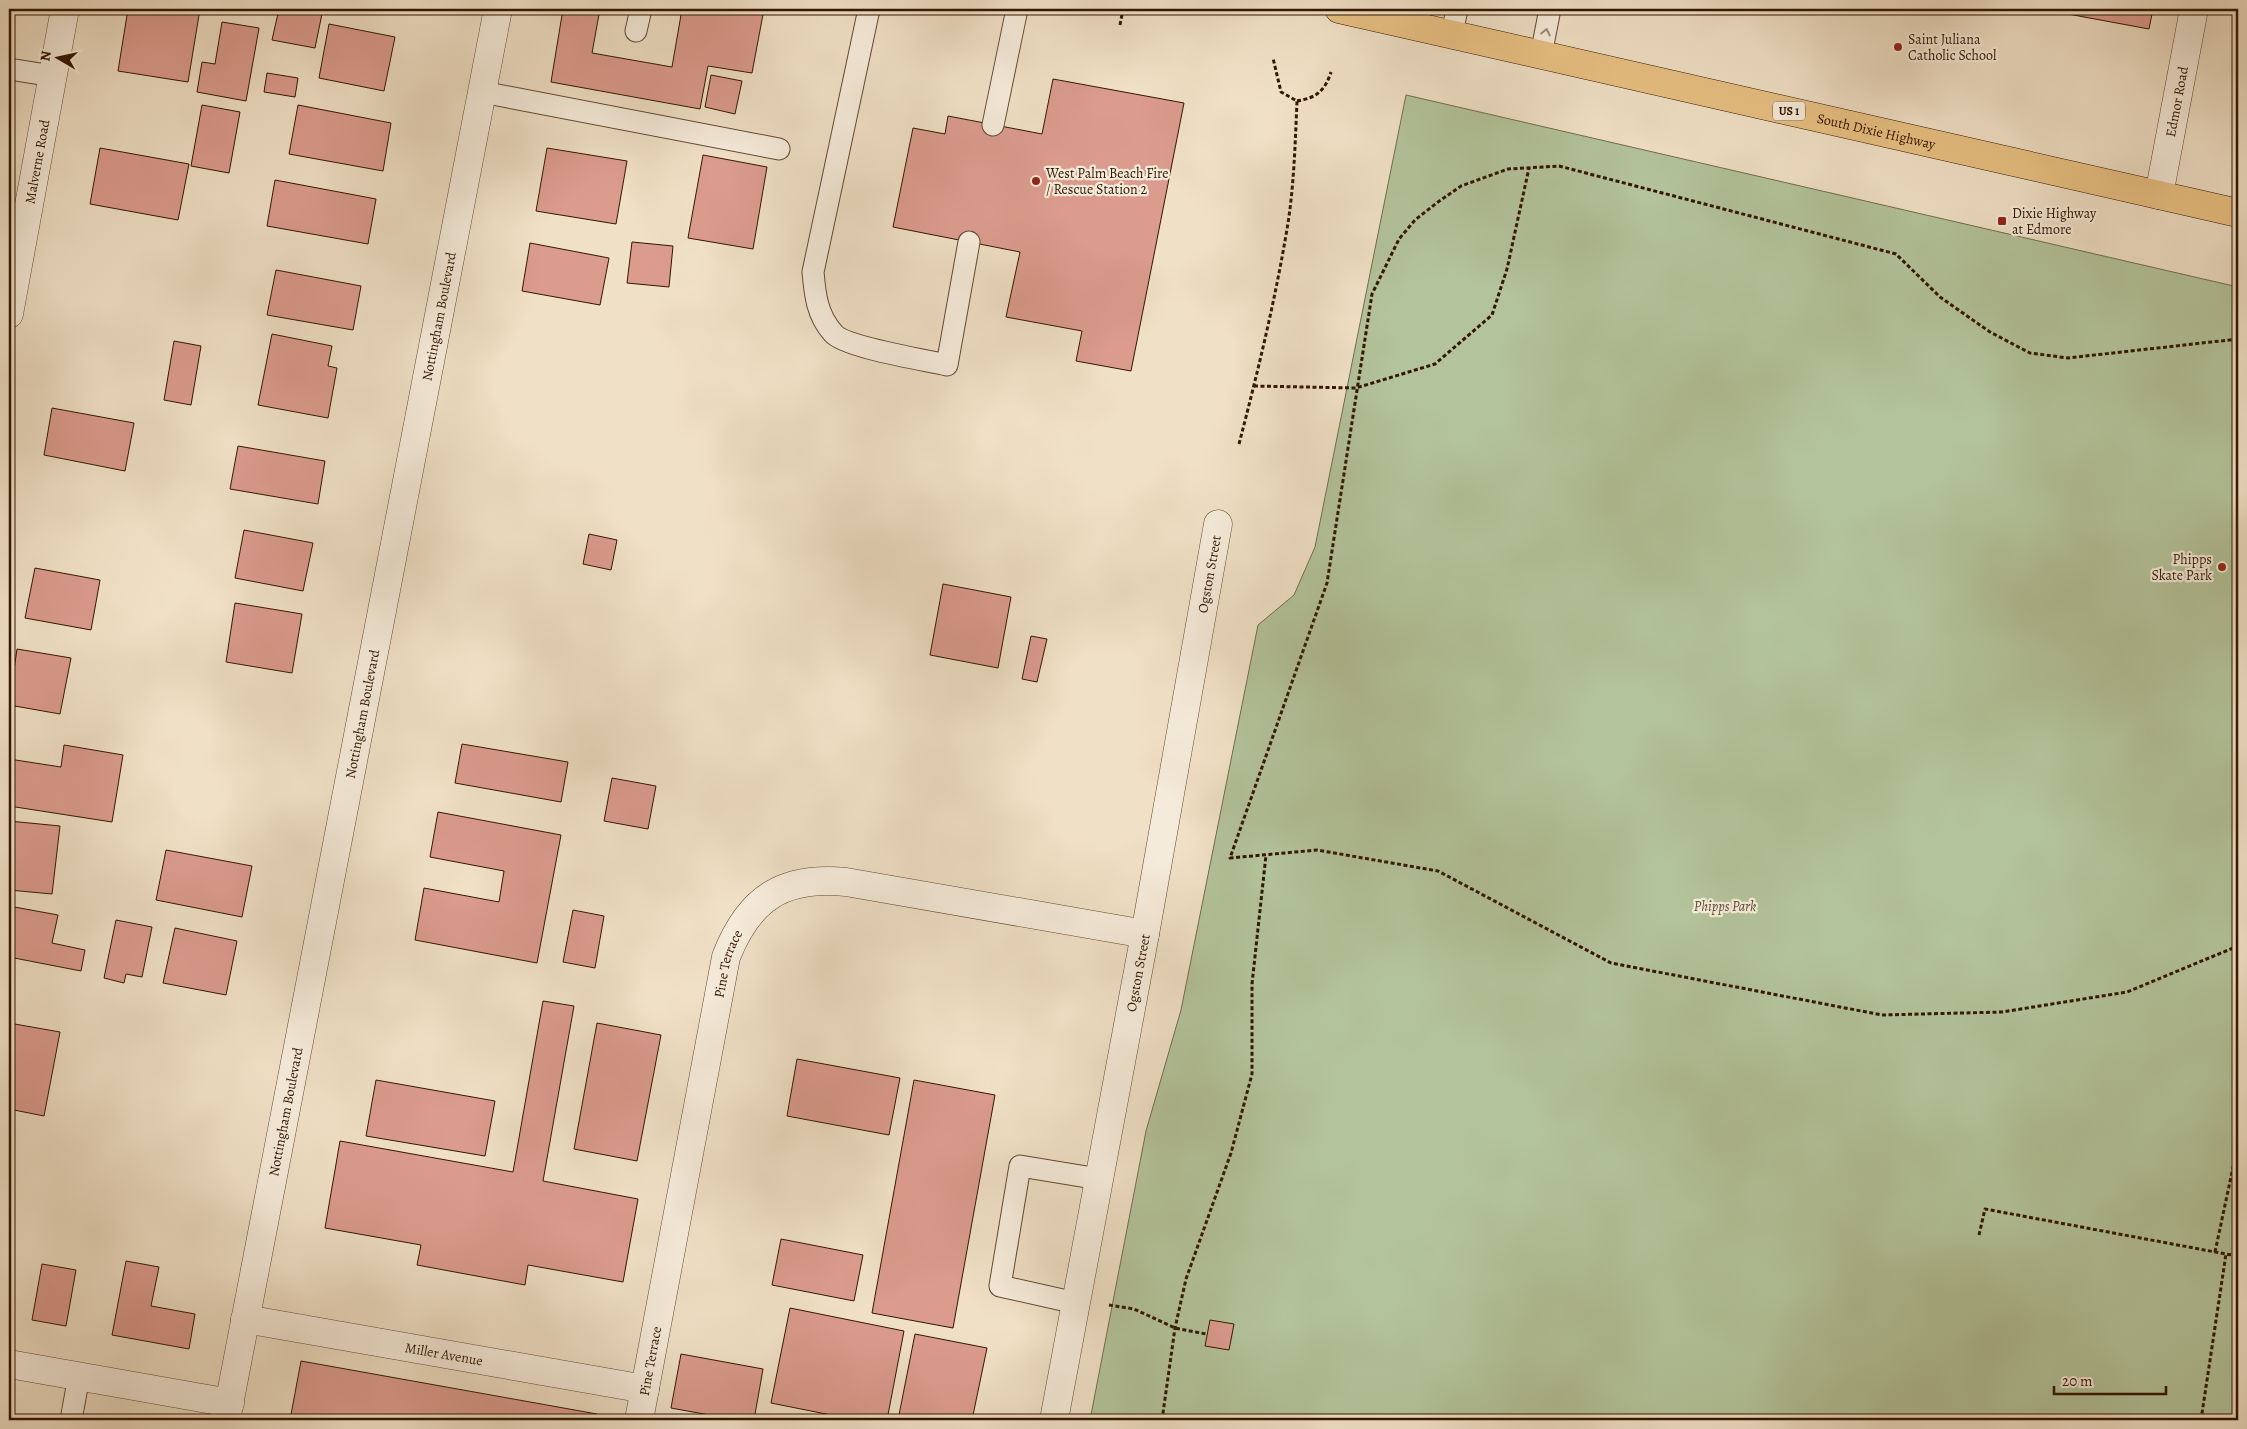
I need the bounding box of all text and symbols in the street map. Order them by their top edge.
one-way arrow [1540,27,1550,36]
place label: Saint Juliana Catholic School [1908,30,1997,65]
north arrow [32,32,82,82]
marker: Saint Juliana Catholic School [1892,41,1904,53]
text: N [35,50,56,63]
street label: Edmor Road [2161,64,2193,139]
road number: US 1 [1773,102,1805,120]
street label: South Dixie Highway [1815,109,1938,154]
street label: Malverne Road [20,118,55,205]
place label: West Palm Beach Fire / Rescue Station 2 [1045,164,1169,199]
marker: West Palm Beach Fire / Rescue Station 2 [1030,175,1042,187]
place label: Dixie Highway at Edmore [2012,204,2097,239]
marker: Dixie Highway at Edmore [1996,215,2008,227]
street label: Nottingham Boulevard [418,250,461,382]
street label: Ogston Street [1193,533,1226,615]
place label: Phipps Skate Park [2152,550,2212,585]
marker: Phipps Skate Park [2216,561,2228,573]
street label: Nottingham Boulevard [341,648,384,780]
park label: Phipps Park [1694,897,1756,916]
street label: Pine Terrace [710,926,747,1000]
street label: Ogston Street [1122,932,1155,1013]
street label: Nottingham Boulevard [264,1045,308,1178]
street label: Pine Terrace [635,1325,666,1398]
street label: Miller Avenue [403,1338,484,1370]
scale bar [2054,1364,2167,1396]
text: 20 m [2062,1371,2093,1391]

